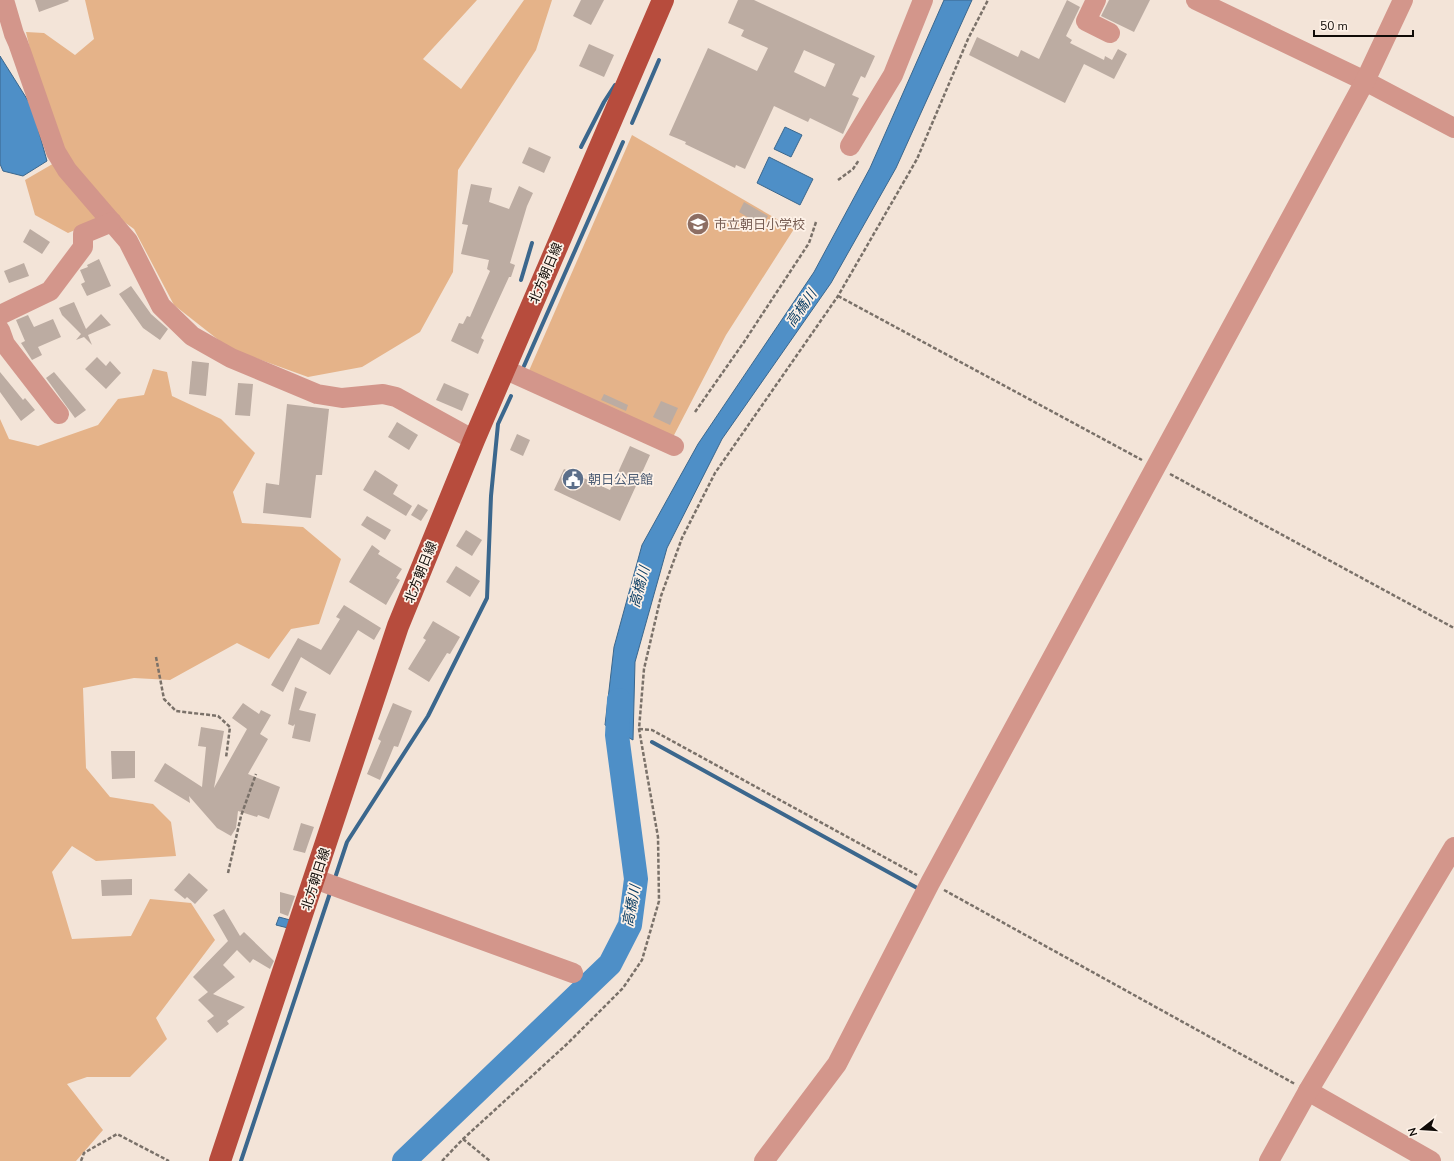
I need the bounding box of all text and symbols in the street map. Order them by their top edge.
scale bar [1314,12,1413,38]
text: 50 m [1320,18,1348,34]
school or university icon: 市立朝日小学校 [685,211,711,237]
place label: 市立朝日小学校 [714,216,805,234]
street label: 北方朝日線 [525,240,567,307]
water label: 高橋川 [782,284,822,331]
public building icon: 朝日公民館 [560,466,586,492]
place label: 朝日公民館 [588,471,653,489]
street label: 北方朝日線 [400,539,441,606]
water label: 高橋川 [625,562,655,610]
street label: 北方朝日線 [297,846,335,913]
water label: 高橋川 [618,882,645,929]
north arrow [1402,1109,1442,1149]
text: N [1405,1126,1421,1138]

